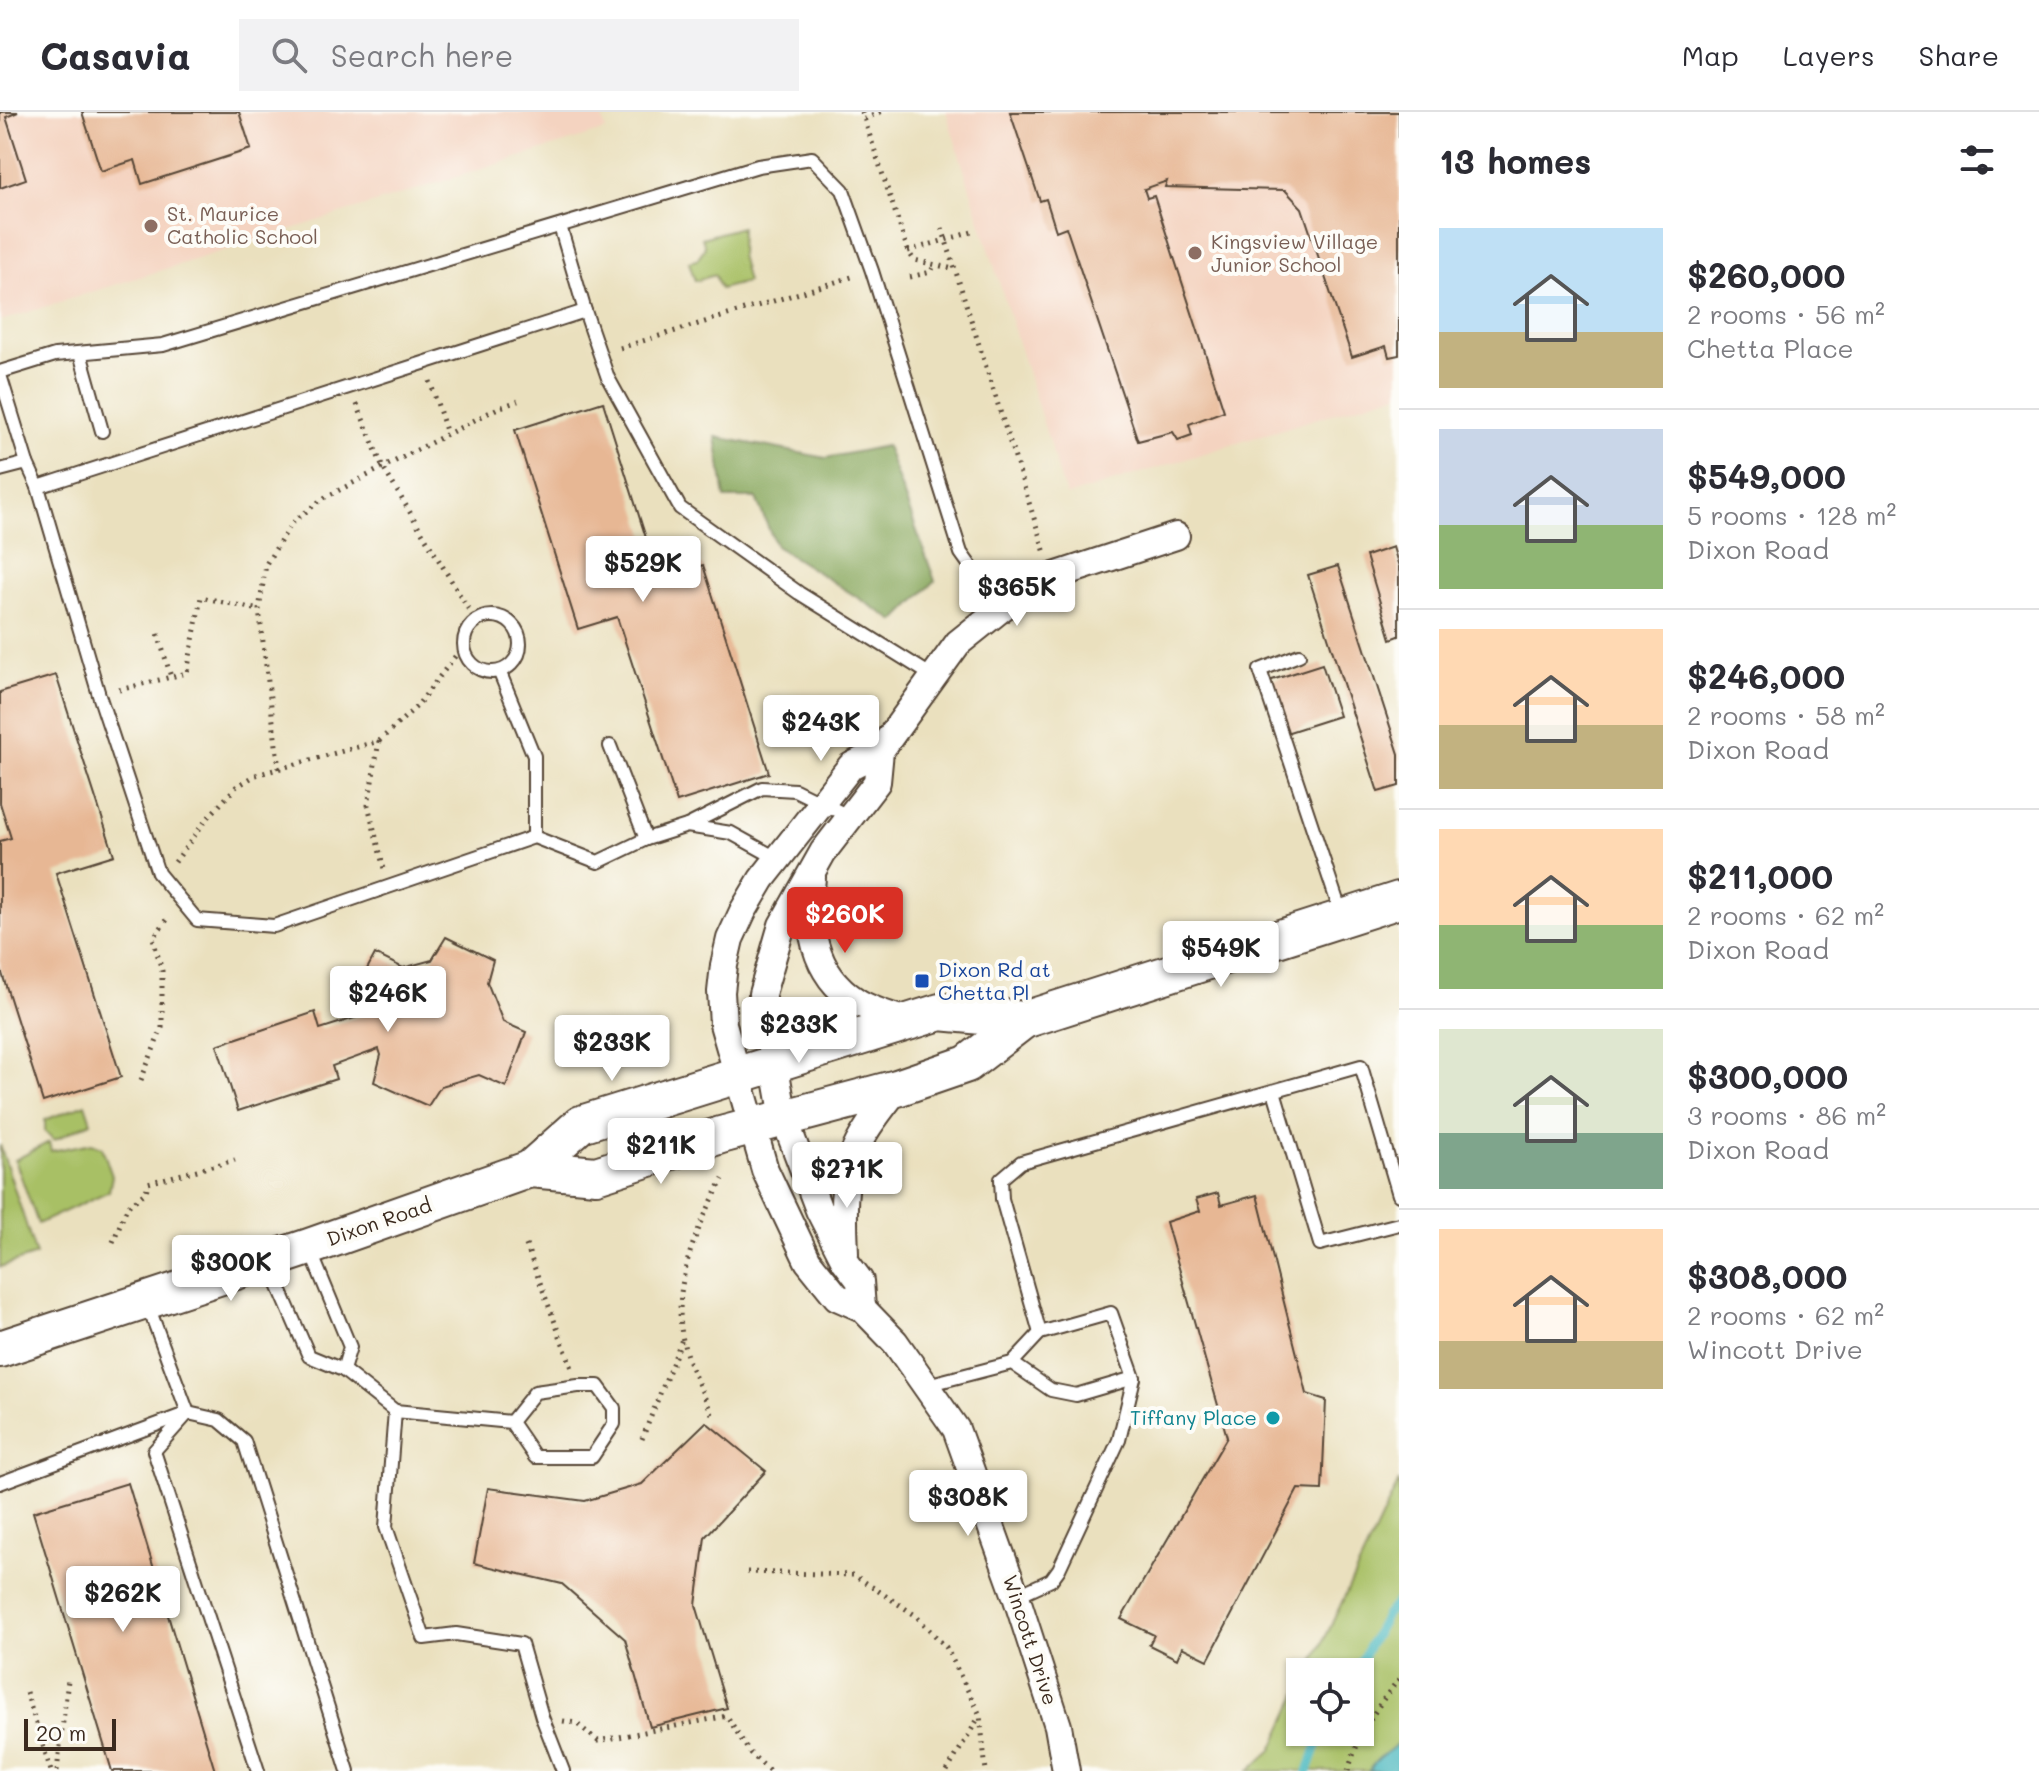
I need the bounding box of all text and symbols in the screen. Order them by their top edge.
search box [239,19,799,91]
text: Casavia [40,30,191,80]
icon: search [267,33,311,77]
text: Search here [331,35,513,75]
text: Map [1682,37,1739,73]
text: Layers [1783,37,1875,73]
text: Share [1919,37,1999,73]
text: 13 homes [1439,138,1592,183]
icon: filters [1955,138,1999,182]
place label: St. Maurice Catholic School [167,200,318,249]
marker: St. Maurice Catholic School [142,217,160,235]
place label: Kingsview Village Junior School [1211,228,1378,277]
marker: Kingsview Village Junior School [1186,244,1204,262]
text: $260,000 [1687,252,1845,297]
icon: home [1503,260,1599,356]
text: 2 rooms · 56 m² [1687,297,1885,331]
text: Chetta Place [1687,331,1854,365]
text: $549,000 [1687,453,1846,498]
icon: home [1503,461,1599,557]
text: 5 rooms · 128 m² [1687,498,1896,532]
text: Dixon Road [1687,532,1829,566]
pin: $529K [587,536,699,604]
text: $529K [604,545,682,579]
pin: $365K [961,560,1073,628]
text: $365K [977,569,1057,603]
text: $246,000 [1687,653,1845,698]
icon: home [1503,661,1599,757]
pin: $243K [765,695,877,763]
text: 2 rooms · 58 m² [1687,698,1885,732]
text: $243K [781,704,861,738]
text: Dixon Road [1687,732,1829,766]
text: $211,000 [1687,853,1833,898]
icon: home [1503,861,1599,957]
pin: $260K [789,887,901,955]
text: $260K [805,896,885,930]
text: 2 rooms · 62 m² [1687,898,1884,932]
pin: $549K [1165,921,1277,989]
text: $549K [1181,930,1261,964]
text: Dixon Road [1687,932,1829,966]
place label: Dixon Rd at Chetta Pl [938,956,1051,1005]
pin: $246K [332,966,444,1034]
marker: Dixon Rd at Chetta Pl [913,972,931,990]
text: $246K [348,975,428,1009]
pin: $233K [743,997,855,1065]
text: $233K [760,1006,838,1040]
pin: $233K [556,1015,668,1083]
text: $233K [573,1024,651,1058]
text: $300,000 [1687,1053,1848,1098]
icon: home [1503,1061,1599,1157]
text: 3 rooms · 86 m² [1687,1098,1886,1132]
pin: $211K [605,1118,717,1186]
text: $211K [626,1127,696,1161]
text: Dixon Road [1687,1132,1829,1166]
pin: $271K [791,1142,903,1210]
text: $271K [810,1151,884,1185]
street label: Dixon Road [323,1191,435,1251]
pin: $300K [175,1235,287,1303]
text: $300K [190,1244,272,1278]
text: $308,000 [1687,1253,1847,1298]
icon: home [1503,1261,1599,1357]
text: 2 rooms · 62 m² [1687,1298,1884,1332]
text: Wincott Drive [1687,1332,1863,1366]
place label: Tiffany Place [1130,1404,1257,1430]
marker: Tiffany Place [1264,1409,1282,1427]
pin: $308K [912,1470,1024,1538]
text: $308K [927,1479,1009,1513]
pin: $262K [67,1566,179,1634]
street label: Wincott Drive [998,1571,1064,1708]
text: $262K [84,1575,162,1609]
map controls [1286,1658,1374,1746]
button: locate [1286,1658,1374,1746]
scale bar [24,1715,116,1751]
text: 20 m [36,1718,86,1747]

